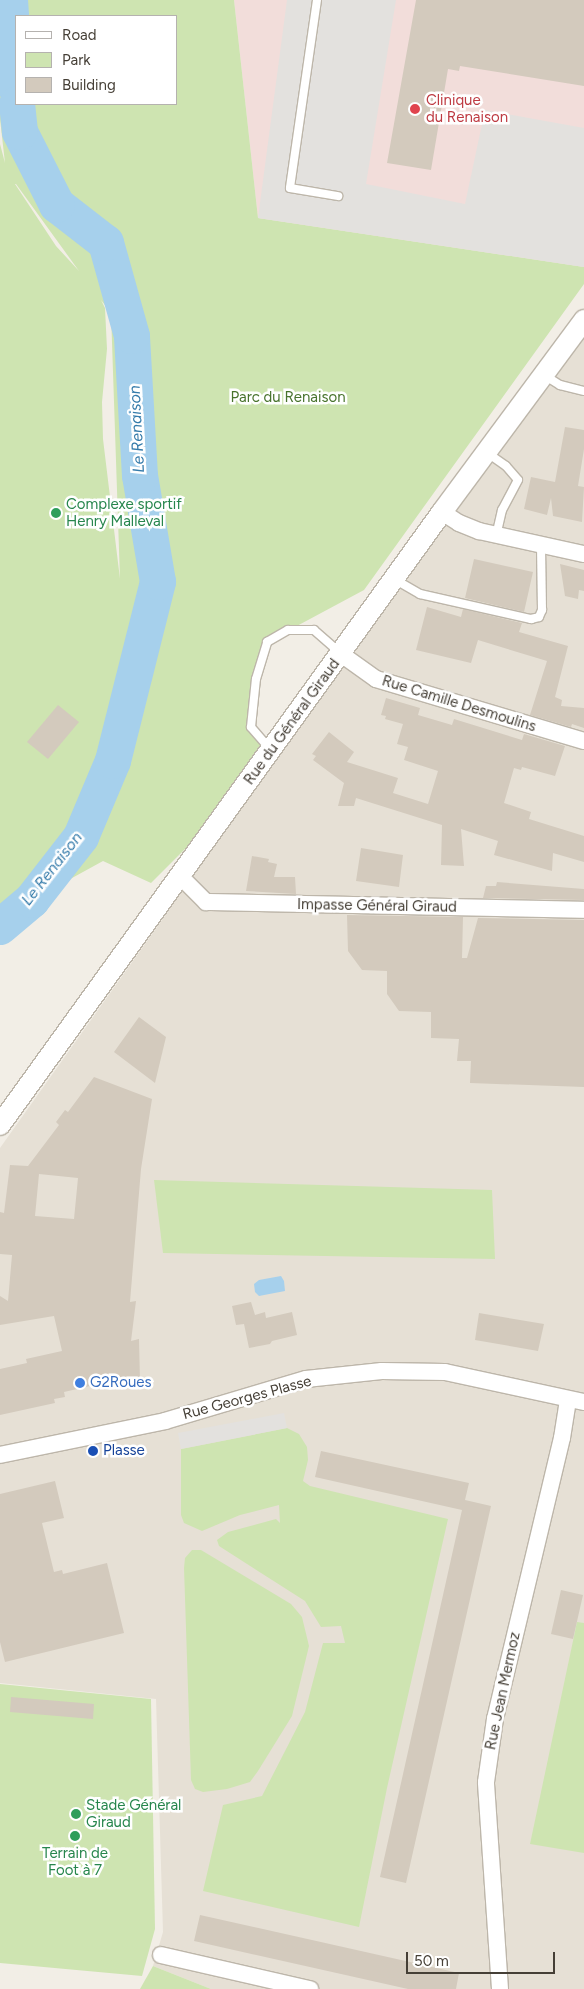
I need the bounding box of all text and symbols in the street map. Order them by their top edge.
legend [15,15,178,105]
text: Road [62,26,97,44]
text: Park [62,51,91,69]
text: Building [62,76,116,94]
place label: Clinique du Renaison [426,91,508,126]
marker: Clinique du Renaison [408,102,422,116]
water label: Le Renaison [125,385,149,473]
park label: Parc du Renaison [230,389,346,407]
place label: Complexe sportif Henry Malleval [66,495,182,530]
marker: Complexe sportif Henry Malleval [50,507,62,519]
street label: Rue du Général Giraud [240,656,344,788]
street label: Rue Camille Desmoulins [380,672,538,736]
water label: Le Renaison [17,829,87,909]
street label: Impasse Général Giraud [297,896,457,916]
street label: Rue Georges Plasse [181,1372,313,1424]
place label: G2Roues [90,1374,151,1392]
marker: G2Roues [74,1377,86,1389]
place label: Plasse [103,1442,145,1460]
marker: Plasse [87,1445,99,1457]
street label: Rue Jean Mermoz [482,1630,524,1752]
place label: Stade Général Giraud [86,1796,181,1831]
marker: Stade Général Giraud [70,1808,82,1820]
marker: Terrain de Foot à 7 [69,1830,81,1842]
place label: Terrain de Foot à 7 [42,1844,108,1879]
scale bar [409,1942,558,1974]
text: 50 m [414,1952,449,1970]

